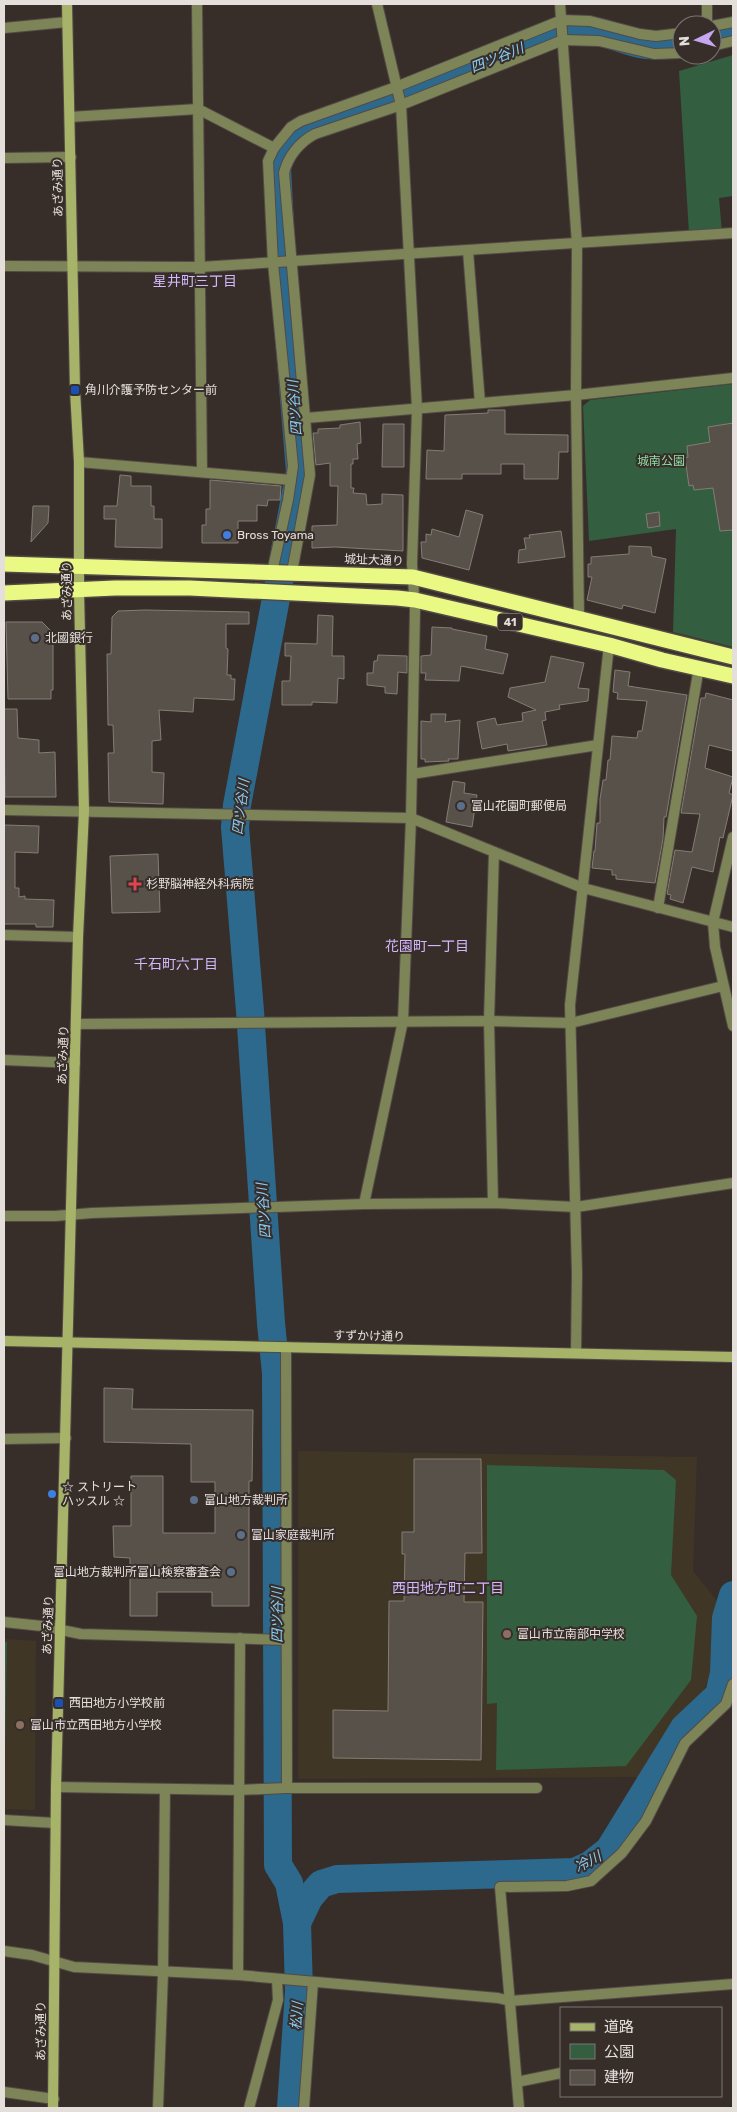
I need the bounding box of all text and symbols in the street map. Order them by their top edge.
north arrow [672,15,722,65]
text: N [676,35,693,47]
water label: 四ツ谷川 [468,39,528,76]
street label: あざみ通り [50,157,66,217]
district label: 星井町三丁目 [153,273,237,290]
water label: 四ツ谷川 [284,377,305,437]
place label: 角川介護予防センター前 [85,383,217,397]
marker: 角川介護予防センター前 [69,384,81,396]
park label: 城南公園 [637,454,685,468]
place label: Bross Toyama [237,528,314,542]
marker: Bross Toyama [221,529,233,541]
street label: 城址大通り [344,552,404,568]
street label: あざみ通り [60,561,74,621]
road number: 41 [498,614,522,630]
place label: 北國銀行 [45,631,93,645]
marker: 北國銀行 [29,632,41,644]
water label: 四ツ谷川 [229,776,253,836]
place label: 富山花園町郵便局 [471,799,567,813]
marker: 富山花園町郵便局 [455,800,467,812]
marker: 杉野脳神経外科病院 [128,877,142,891]
place label: 杉野脳神経外科病院 [146,877,254,891]
district label: 花園町一丁目 [385,938,469,955]
district label: 千石町六丁目 [134,956,218,973]
street label: あざみ通り [55,1025,71,1085]
water label: 四ツ谷川 [253,1180,274,1240]
street label: すずかけ通り [333,1328,405,1344]
place label: ☆ ストリート ハッスル ☆ [62,1480,137,1508]
marker: ☆ ストリート ハッスル ☆ [46,1488,58,1500]
place label: 富山地方裁判所 [204,1493,288,1507]
marker: 富山地方裁判所 [188,1494,200,1506]
place label: 富山家庭裁判所 [251,1528,335,1542]
marker: 富山家庭裁判所 [235,1529,247,1541]
place label: 富山地方裁判所富山検察審査会 [53,1565,221,1579]
marker: 富山地方裁判所富山検察審査会 [225,1566,237,1578]
district label: 西田地方町二丁目 [392,1580,504,1597]
water label: 四ツ谷川 [269,1585,286,1643]
street label: あざみ通り [40,1595,56,1655]
place label: 富山市立南部中学校 [517,1627,625,1641]
marker: 富山市立南部中学校 [501,1628,513,1640]
place label: 西田地方小学校前 [69,1696,165,1710]
marker: 西田地方小学校前 [53,1697,65,1709]
place label: 富山市立西田地方小学校 [30,1718,162,1732]
marker: 富山市立西田地方小学校 [14,1719,26,1731]
water label: 冷川 [572,1847,606,1876]
water label: 松川 [288,1999,307,2031]
street label: あざみ通り [34,2001,48,2061]
legend [560,2007,722,2097]
text: 道路 [604,2018,634,2036]
text: 公園 [604,2043,634,2061]
text: 建物 [604,2068,634,2086]

